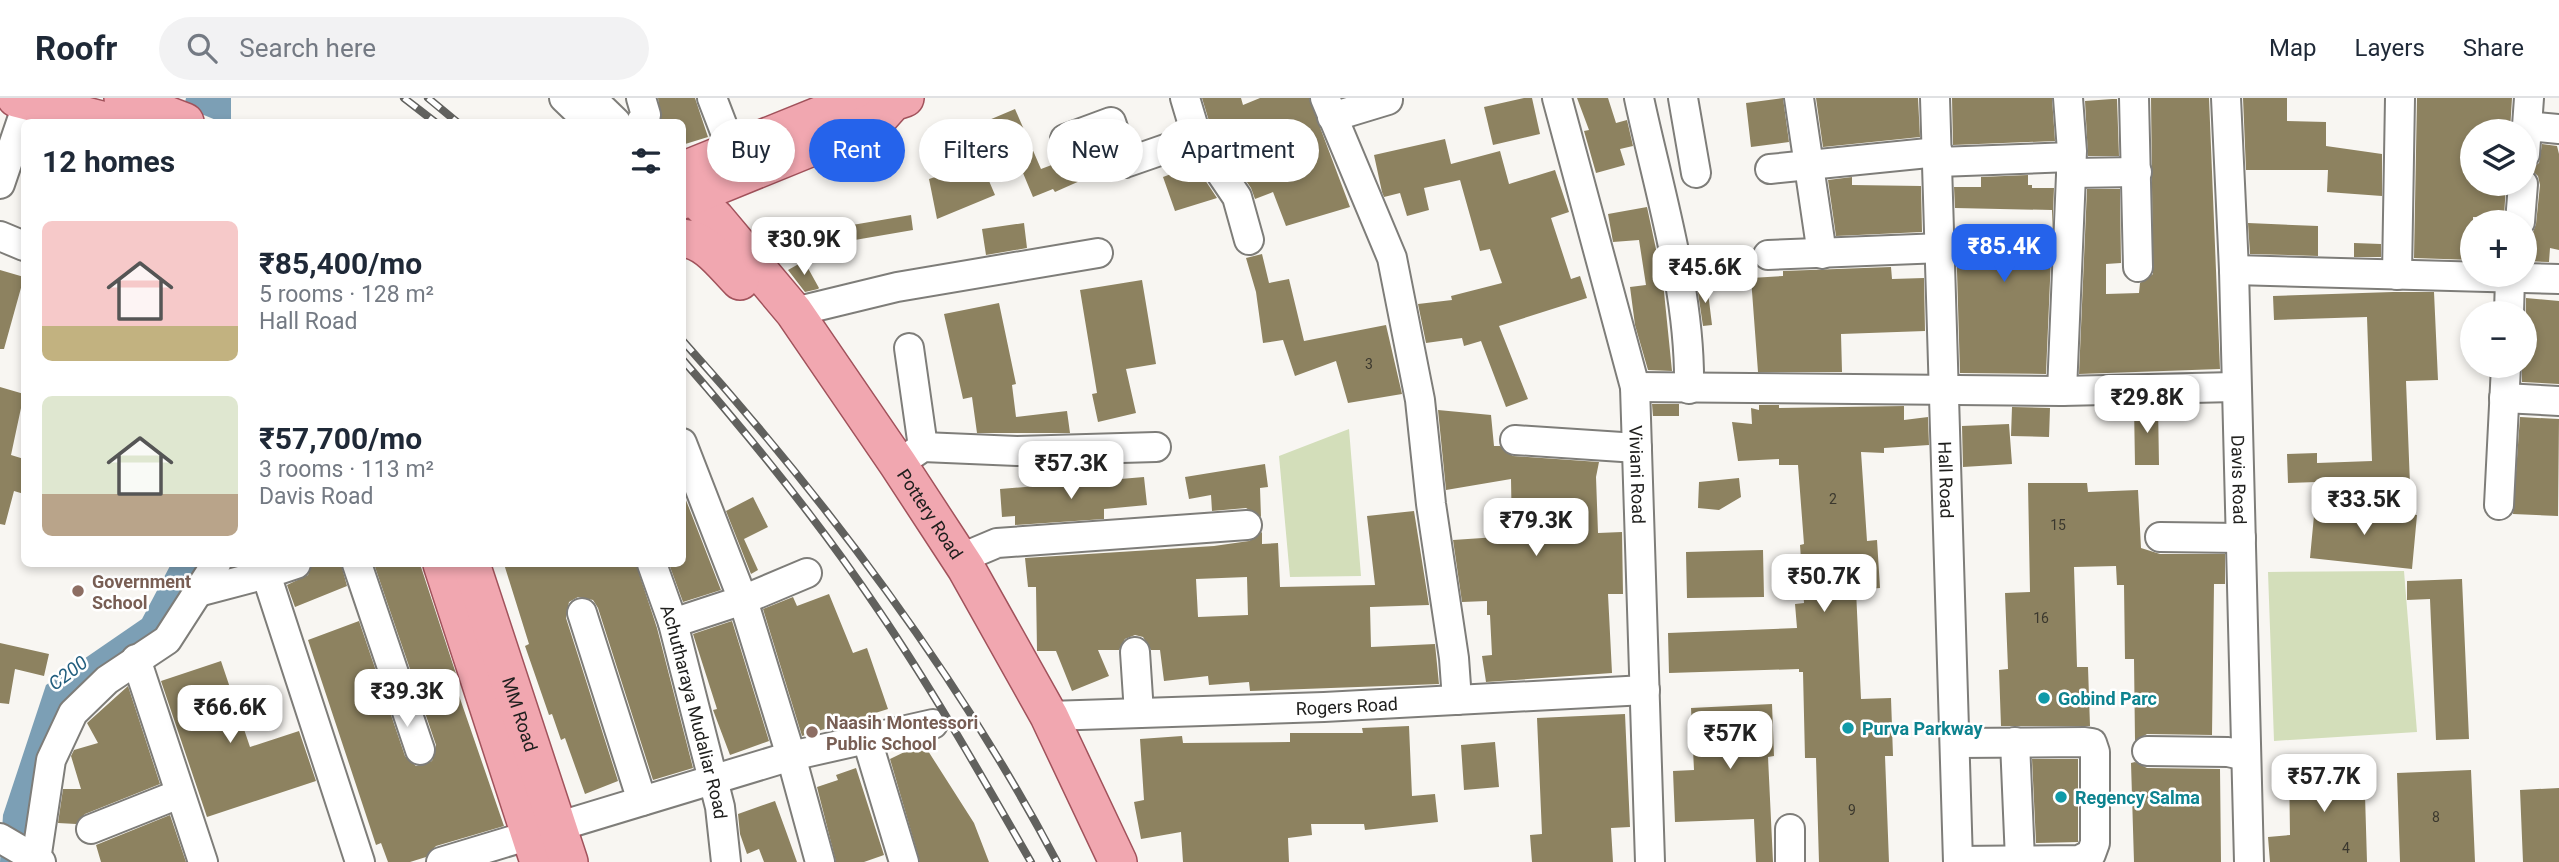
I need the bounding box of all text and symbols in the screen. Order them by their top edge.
search box [159,17,649,80]
text: Roofr [35,29,117,68]
icon: search [183,29,221,67]
text: Search here [239,33,376,63]
text: Map [2269,34,2317,62]
text: Layers [2355,34,2425,62]
text: Share [2463,34,2524,62]
chip: Buy [707,119,795,182]
chip: Rent [809,119,905,182]
chip: Filters [919,119,1033,182]
chip: New [1047,119,1143,182]
chip: Apartment [1157,119,1319,182]
map controls [2460,119,2537,378]
button: layers [2460,119,2537,196]
icon: filters [627,142,665,180]
text: 12 homes [42,144,175,179]
button: + [2460,210,2537,287]
pin: ₹30.9K [747,218,861,277]
pin: ₹85.4K [1947,225,2061,284]
text: ₹30.9K [768,226,840,253]
text: ₹85.4K [1968,233,2040,260]
text: ₹85,400/mo [259,246,422,281]
pin: ₹45.6K [1648,246,1762,305]
icon: home [98,249,182,333]
text: ₹45.6K [1669,254,1741,281]
text: 5 rooms · 128 m² [259,281,434,308]
button: − [2460,301,2537,378]
text: Hall Road [259,308,358,335]
house number: 3 [1365,356,1373,372]
pin: ₹29.8K [2090,376,2204,435]
text: ₹29.8K [2111,384,2183,411]
text: ₹57,700/mo [259,421,422,456]
icon: home [98,424,182,508]
street label: Viviani Road [1626,425,1650,524]
street label: Davis Road [2228,435,2251,525]
street label: Hall Road [1935,441,1958,519]
pin: ₹57.3K [1014,442,1128,501]
text: ₹57.3K [1035,450,1107,477]
text: 3 rooms · 113 m² [259,456,434,483]
street label: Pottery Road [893,465,968,563]
pin: ₹33.5K [2307,478,2421,537]
text: Davis Road [259,483,374,510]
text: ₹33.5K [2328,486,2400,513]
house number: 2 [1829,491,1837,507]
pin: ₹79.3K [1479,498,1593,558]
text: ₹79.3K [1500,507,1572,534]
house number: 15 [2050,517,2066,533]
pin: ₹50.7K [1767,554,1881,614]
text: ₹50.7K [1788,563,1860,590]
place label: Government School [92,571,191,613]
marker: Government School [70,583,86,599]
street label: Achutharaya Mudaliar Road [657,602,732,820]
house number: 16 [2033,610,2049,626]
water label: C200 [44,651,92,695]
pin: ₹39.3K [350,670,464,729]
street label: MM Road [498,674,542,754]
text: ₹39.3K [371,678,443,705]
pin: ₹66.6K [173,686,287,745]
place label: Gobind Parc [2058,688,2157,709]
marker: Gobind Parc [2036,690,2052,706]
street label: Rogers Road [1295,693,1398,718]
text: ₹66.6K [194,694,266,721]
place label: Naasih Montessori Public School [826,712,978,754]
pin: ₹57K [1689,712,1771,771]
place label: Purva Parkway [1862,718,1984,739]
text: ₹57K [1703,720,1757,747]
marker: Purva Parkway [1840,720,1856,736]
marker: Naasih Montessori Public School [804,724,820,740]
pin: ₹57.7K [2267,754,2381,814]
text: ₹57.7K [2288,763,2360,790]
place label: Regency Salma [2075,787,2200,808]
marker: Regency Salma [2053,789,2069,805]
house number: 9 [1848,802,1856,818]
house number: 8 [2432,809,2440,825]
house number: 4 [2342,840,2350,856]

